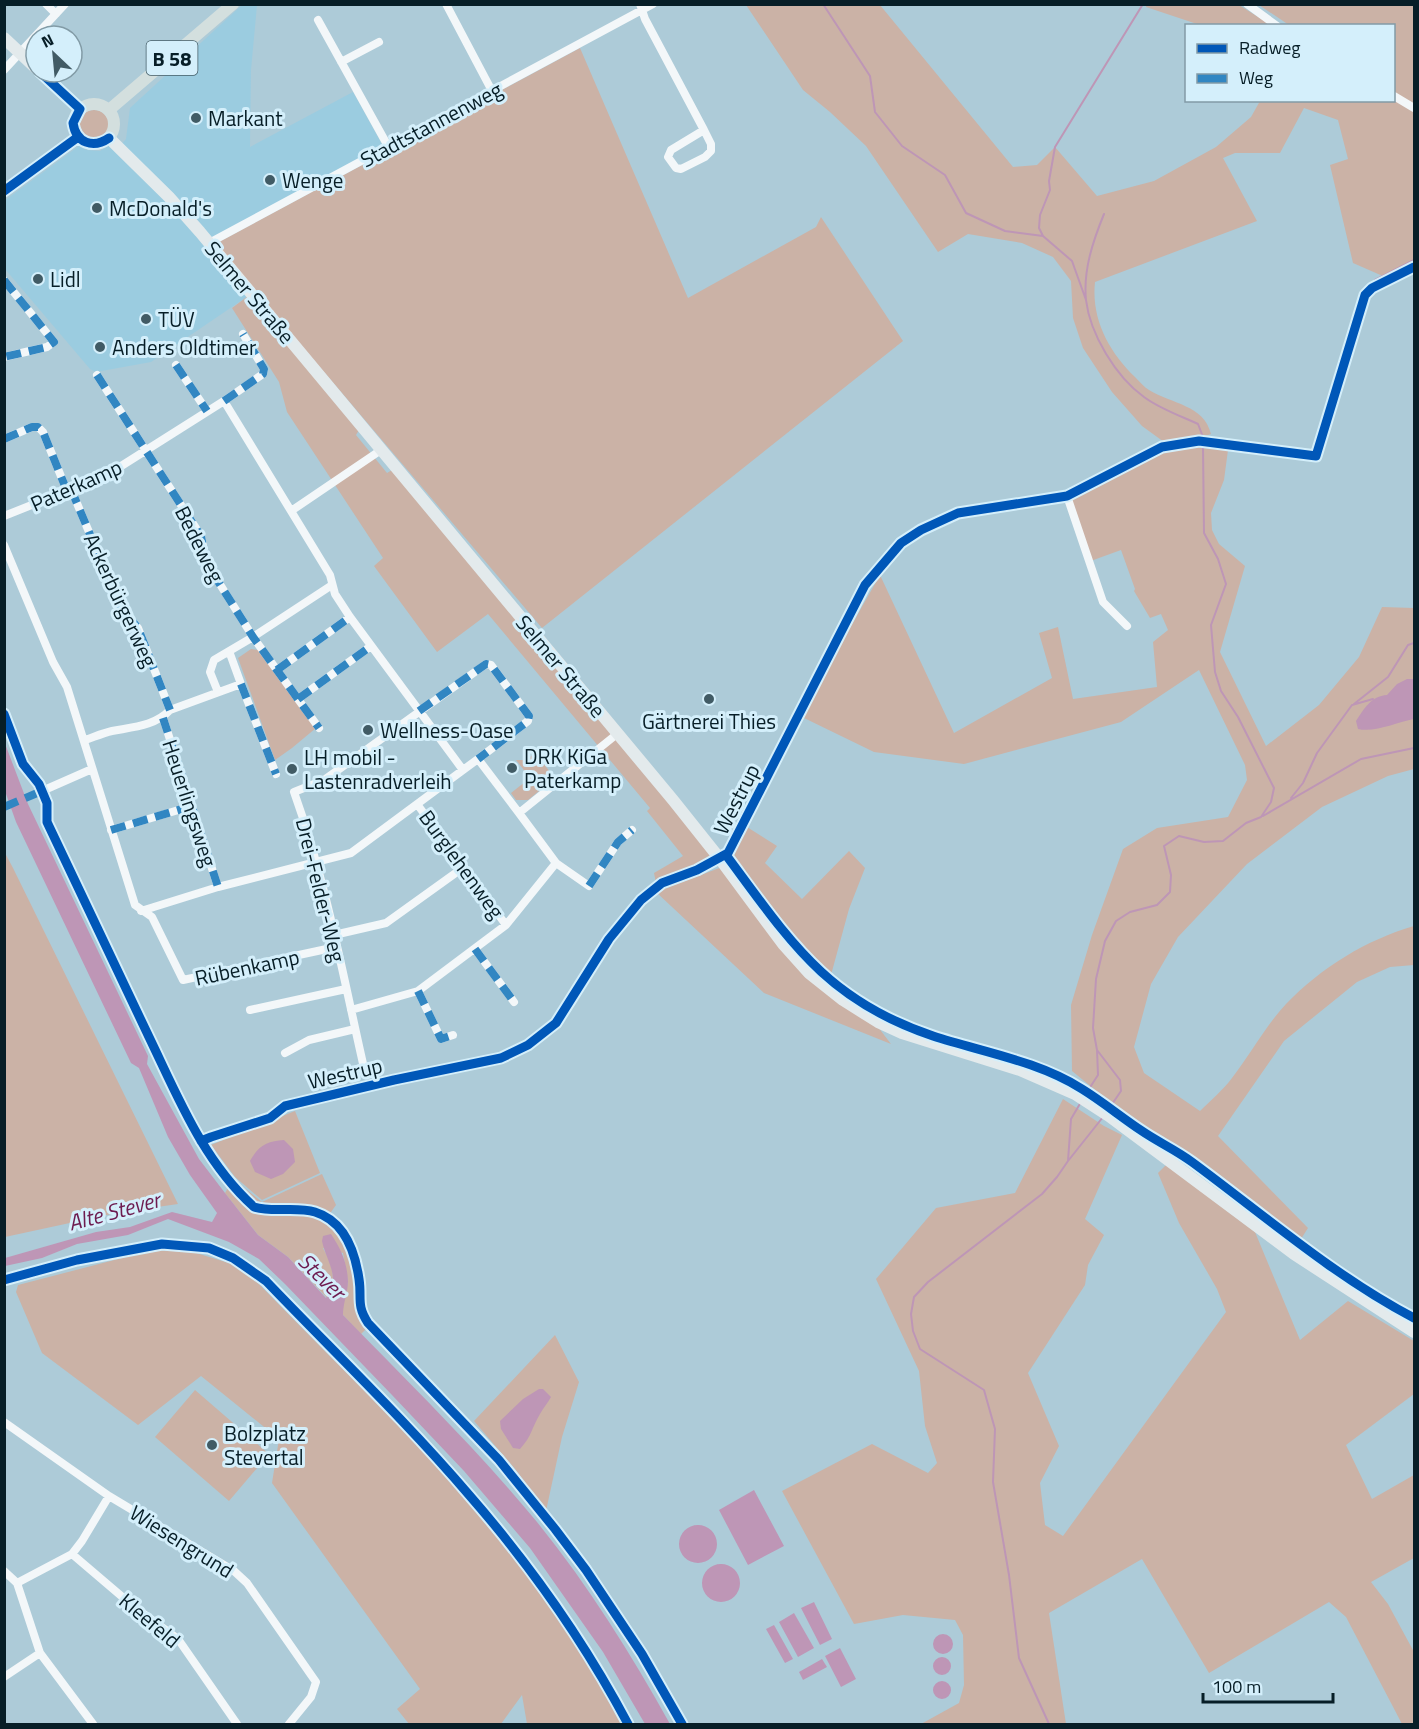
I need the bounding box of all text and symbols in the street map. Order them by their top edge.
north arrow [24,24,84,84]
legend [1185,24,1395,102]
text: N [37,27,58,54]
text: Radweg [1239,34,1301,61]
road number: B 58 [146,41,198,75]
text: Weg [1239,64,1273,91]
street label: Stadtstannenweg [354,73,508,175]
place label: Markant [208,102,283,134]
marker: Markant [189,111,203,125]
place label: Wenge [282,164,343,196]
marker: Wenge [263,173,277,187]
place label: McDonald's [109,192,212,224]
marker: McDonald's [90,201,104,215]
street label: Selmer Straße [197,233,303,351]
place label: Lidl [50,263,81,295]
marker: Lidl [31,272,45,286]
place label: TÜV [158,303,195,335]
marker: TÜV [139,312,153,326]
place label: Anders Oldtimer [112,331,256,363]
marker: Anders Oldtimer [93,340,107,354]
street label: Paterkamp [25,451,127,519]
street label: Bedeweg [167,500,233,588]
street label: Ackerbürgerweg [76,528,166,672]
street label: Selmer Straße [508,607,614,725]
marker: Gärtnerei Thies [702,692,716,706]
place label: Gärtnerei Thies [642,705,776,737]
place label: Wellness-Oase [380,714,514,746]
marker: Wellness-Oase [361,723,375,737]
street label: Heuerlingsweg [154,735,226,871]
place label: DRK KiGa Paterkamp [524,740,621,796]
place label: LH mobil - Lastenradverleih [304,741,452,797]
street label: Westrup [705,758,767,840]
marker: DRK KiGa Paterkamp [505,761,519,775]
marker: LH mobil - Lastenradverleih [285,762,299,776]
street label: Burglehenweg [411,803,513,925]
street label: Drei-Felder-Weg [288,815,354,966]
street label: Rübenkamp [192,940,302,994]
street label: Westrup [305,1049,385,1097]
water label: Alte Stever [64,1182,167,1240]
water label: Stever [290,1245,356,1309]
place label: Bolzplatz Stevertal [224,1417,306,1473]
marker: Bolzplatz Stevertal [205,1438,219,1452]
street label: Wiesengrund [124,1496,240,1586]
street label: Kleefeld [112,1585,188,1655]
scale bar [1203,1666,1334,1704]
text: 100 m [1212,1673,1261,1700]

